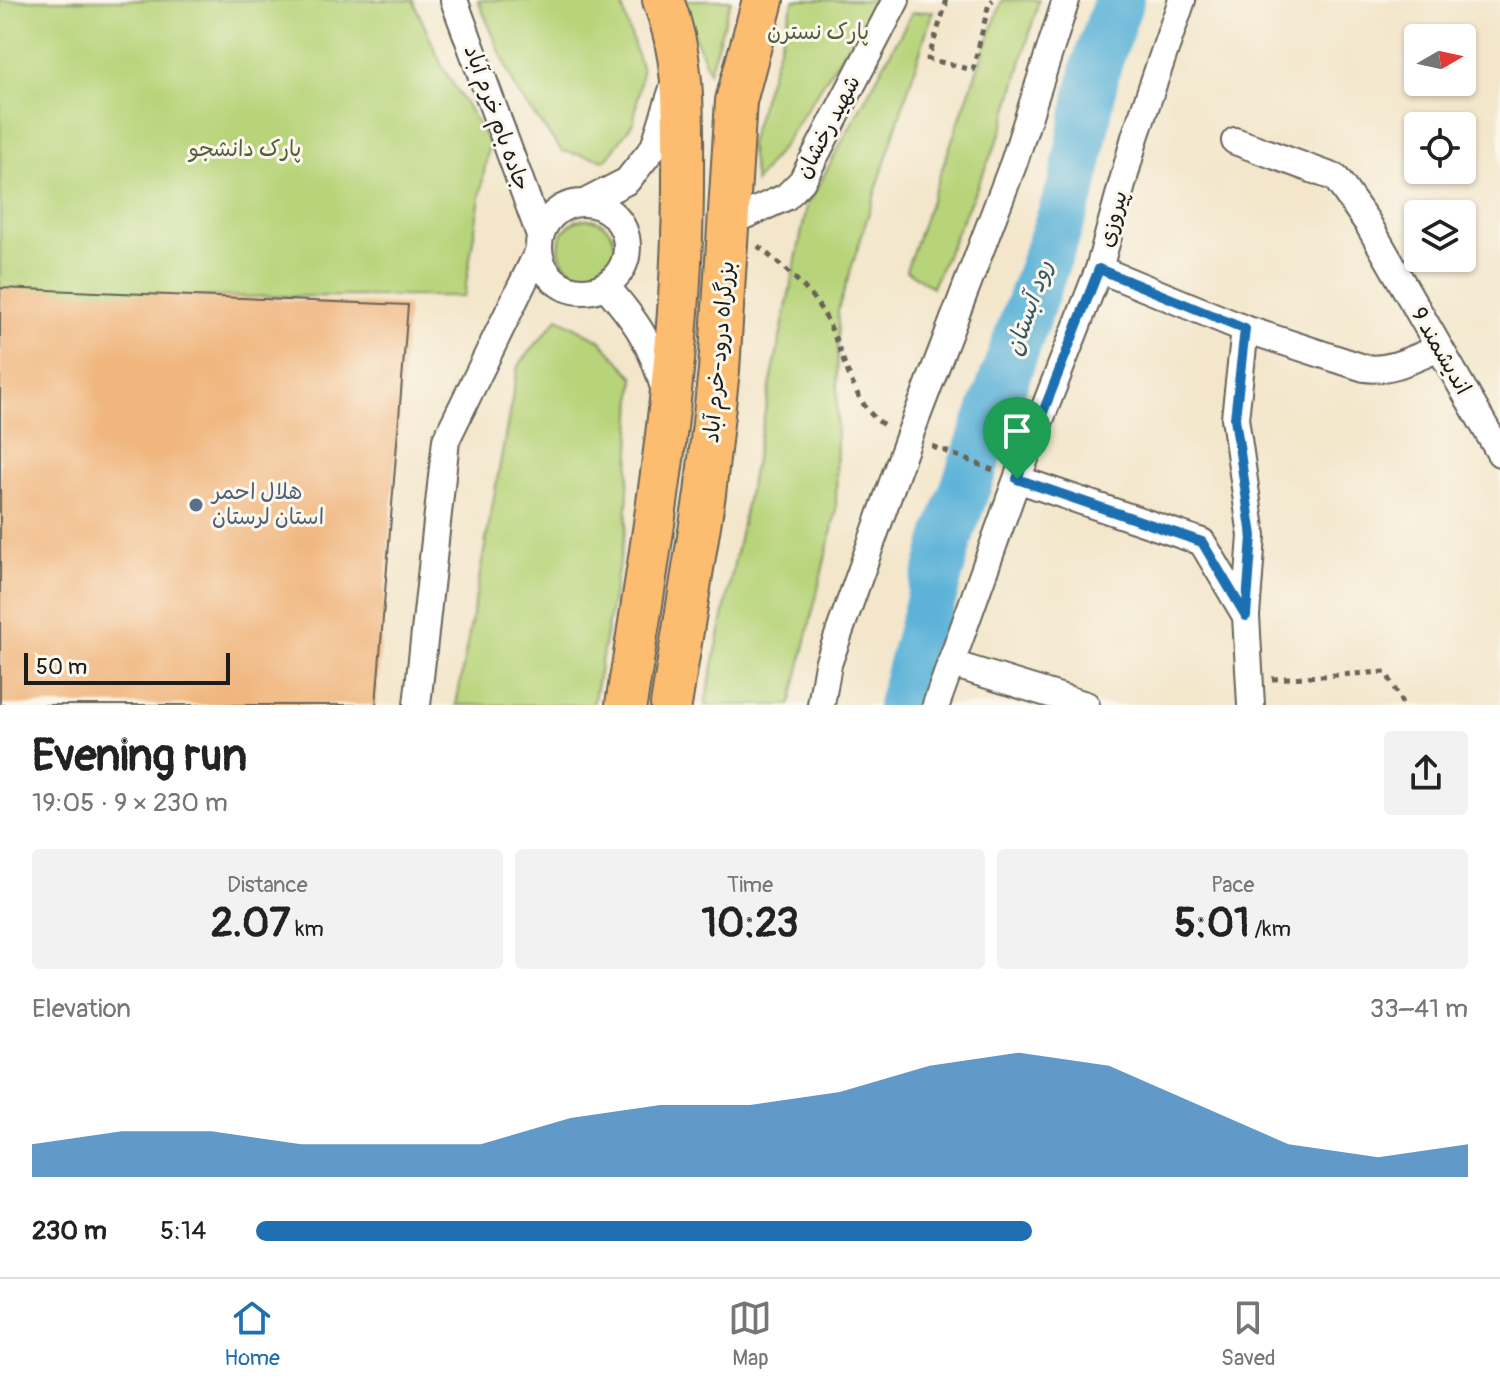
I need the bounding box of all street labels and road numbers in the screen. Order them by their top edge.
street label: جاده بام خرم آباد [455,41,536,196]
street label: شهید رخشان [789,71,867,183]
street label: پیروزی [1092,188,1134,250]
street label: بزرگراه درود-خرم آباد [697,260,744,444]
street label: اندیشمند 9 [1405,302,1477,400]

